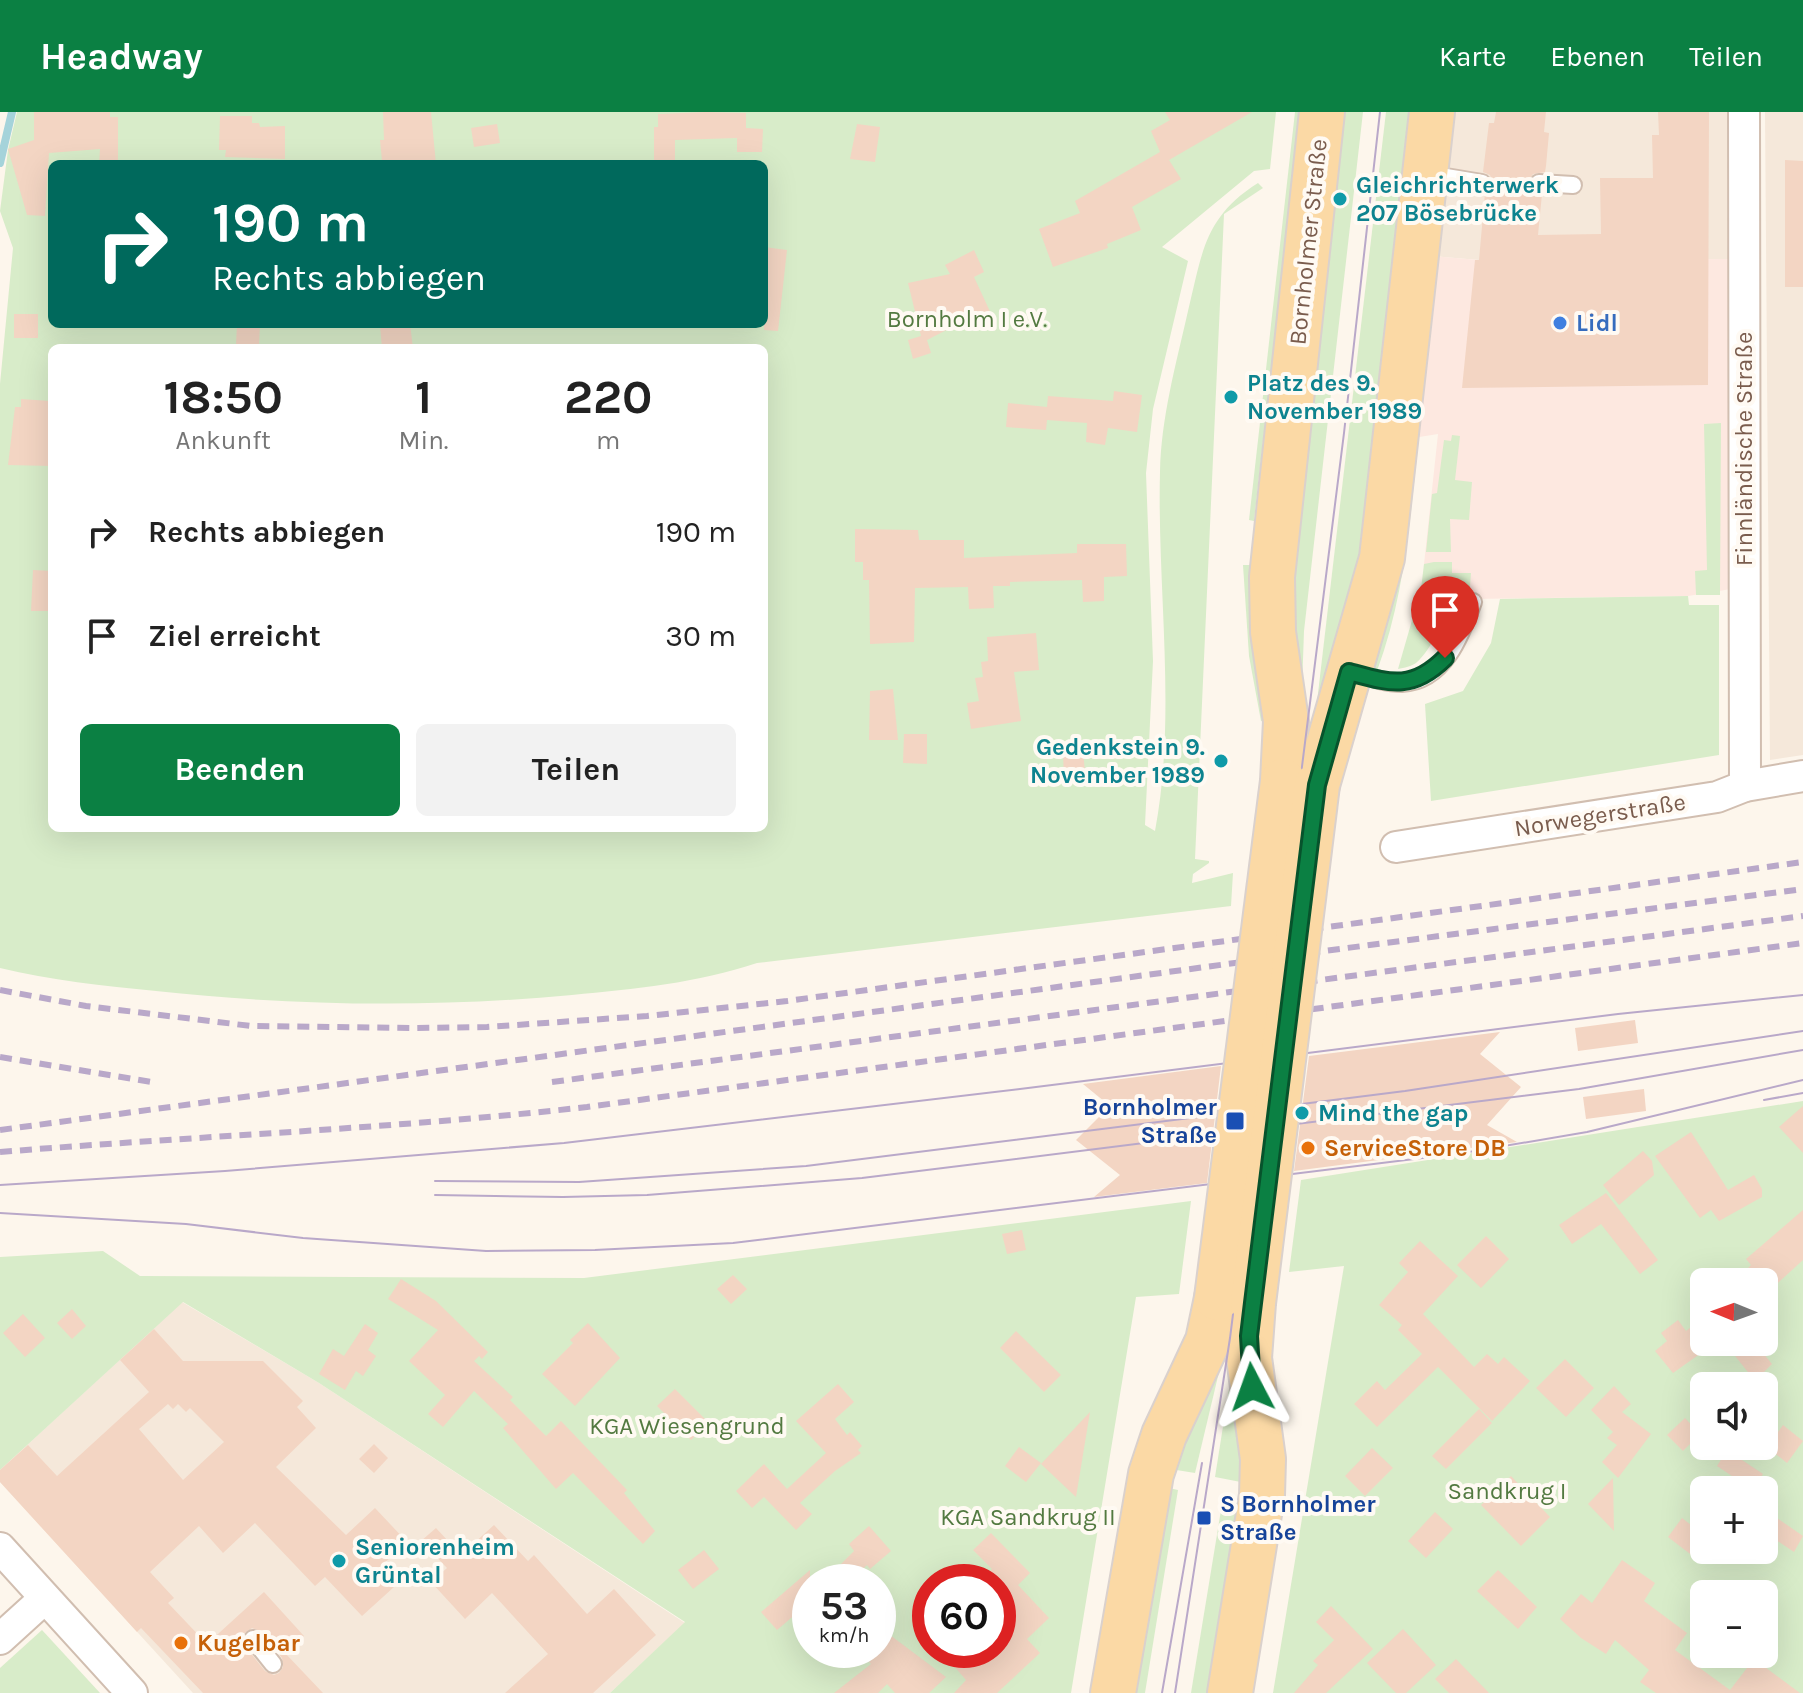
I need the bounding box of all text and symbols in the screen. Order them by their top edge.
text: Headway [40,34,203,79]
text: Karte [1439,40,1506,73]
text: Ebenen [1550,40,1645,73]
text: Teilen [1689,40,1763,73]
street label: Bornholmer Straße [1283,138,1333,346]
place label: Gleichrichterwerk 207 Bösebrücke [1356,171,1559,227]
text: 190 m [212,190,369,255]
marker: Gleichrichterwerk 207 Bösebrücke [1331,190,1349,208]
icon: right [80,192,184,296]
text: Rechts abbiegen [212,257,486,299]
park label: Bornholm I e.V. [887,305,1047,333]
place label: Lidl [1576,309,1618,337]
marker: Lidl [1551,314,1569,332]
street label: Finnländische Straße [1730,332,1758,566]
text: 18:50 [164,369,283,425]
text: 1 [415,369,432,425]
text: 220 [564,369,652,425]
place label: Platz des 9. November 1989 [1247,369,1422,425]
marker: Platz des 9. November 1989 [1222,388,1240,406]
text: Ankunft [175,425,271,456]
text: Min. [398,425,449,456]
text: m [596,425,620,456]
icon: right [80,510,124,554]
text: Rechts abbiegen [148,514,385,550]
text: 190 m [656,514,736,550]
pin [1411,576,1479,658]
icon: arrive [1423,588,1467,632]
icon: arrive [80,614,124,658]
text: Ziel erreicht [148,618,321,654]
text: 30 m [665,618,736,654]
button: Beenden [80,724,400,816]
button: Teilen [416,724,736,816]
place label: Gedenkstein 9. November 1989 [1030,733,1205,789]
marker: Gedenkstein 9. November 1989 [1212,752,1230,770]
street label: Norwegerstraße [1512,788,1688,842]
place label: Bornholmer Straße [1083,1093,1218,1149]
place label: Mind the gap [1318,1099,1468,1127]
marker: Mind the gap [1293,1104,1311,1122]
marker: Bornholmer Straße [1224,1110,1246,1132]
place label: ServiceStore DB [1324,1134,1506,1162]
marker: ServiceStore DB [1299,1139,1317,1157]
north arrow [1690,1268,1778,1356]
map controls [1690,1268,1778,1668]
position arrow [1210,1345,1294,1429]
button: sound [1690,1372,1778,1460]
park label: KGA Wiesengrund [589,1412,785,1440]
button: + [1690,1476,1778,1564]
park label: Sandkrug I [1447,1477,1567,1505]
place label: S Bornholmer Straße [1220,1490,1376,1546]
park label: KGA Sandkrug II [940,1503,1116,1531]
marker: S Bornholmer Straße [1195,1509,1213,1527]
place label: Seniorenheim Grüntal [355,1533,515,1589]
marker: Seniorenheim Grüntal [330,1552,348,1570]
speed limit sign: 60 [912,1564,1016,1668]
button: − [1690,1580,1778,1668]
text: 53 [820,1582,868,1629]
text: km/h [819,1624,869,1647]
place label: Kugelbar [197,1629,301,1657]
marker: Kugelbar [172,1634,190,1652]

